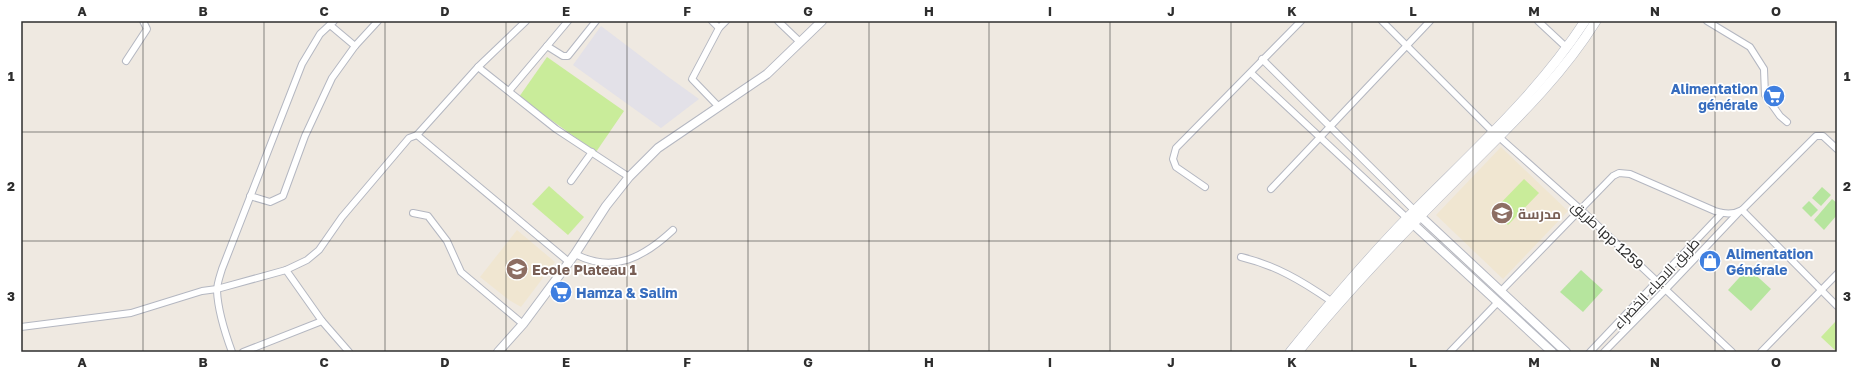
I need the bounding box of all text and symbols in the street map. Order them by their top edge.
text: A [77,3,87,19]
text: B [198,3,208,19]
text: C [319,3,329,19]
text: D [440,3,450,19]
text: E [562,3,570,19]
text: F [683,3,691,19]
text: G [803,3,813,19]
text: H [924,3,934,19]
text: I [1048,3,1052,19]
text: J [1167,3,1175,19]
text: K [1287,3,1297,19]
text: L [1409,3,1417,19]
text: M [1528,3,1540,19]
text: N [1650,3,1660,19]
text: O [1771,3,1781,19]
text: 1 [8,68,15,84]
text: 1 [1844,68,1851,84]
place label: Alimentation générale [1671,80,1758,113]
supermarket icon: Alimentation générale [1761,83,1787,109]
text: 2 [7,178,15,194]
text: 2 [1843,178,1851,194]
street label: طريق lpp 1259 [1568,197,1648,273]
school or university icon: مدرسة [1489,200,1515,226]
place label: مدرسة [1518,205,1561,222]
street label: طريق الاحياء الخضراء [1609,234,1703,333]
place label: Alimentation Générale [1726,245,1813,278]
shop icon: Alimentation Générale [1697,248,1723,274]
school or university icon: Ecole Plateau 1 [504,256,530,282]
place label: Ecole Plateau 1 [532,261,637,278]
supermarket icon: Hamza & Salim [548,279,574,305]
place label: Hamza & Salim [576,284,678,301]
text: 3 [7,288,15,304]
text: 3 [1843,288,1851,304]
text: A [77,354,87,370]
text: B [198,354,208,370]
text: C [319,354,329,370]
text: D [440,354,450,370]
text: E [562,354,570,370]
text: F [683,354,691,370]
text: G [803,354,813,370]
text: H [924,354,934,370]
text: I [1048,354,1052,370]
text: J [1167,354,1175,370]
text: K [1287,354,1297,370]
text: L [1409,354,1417,370]
text: M [1528,354,1540,370]
text: N [1650,354,1660,370]
text: O [1771,354,1781,370]

